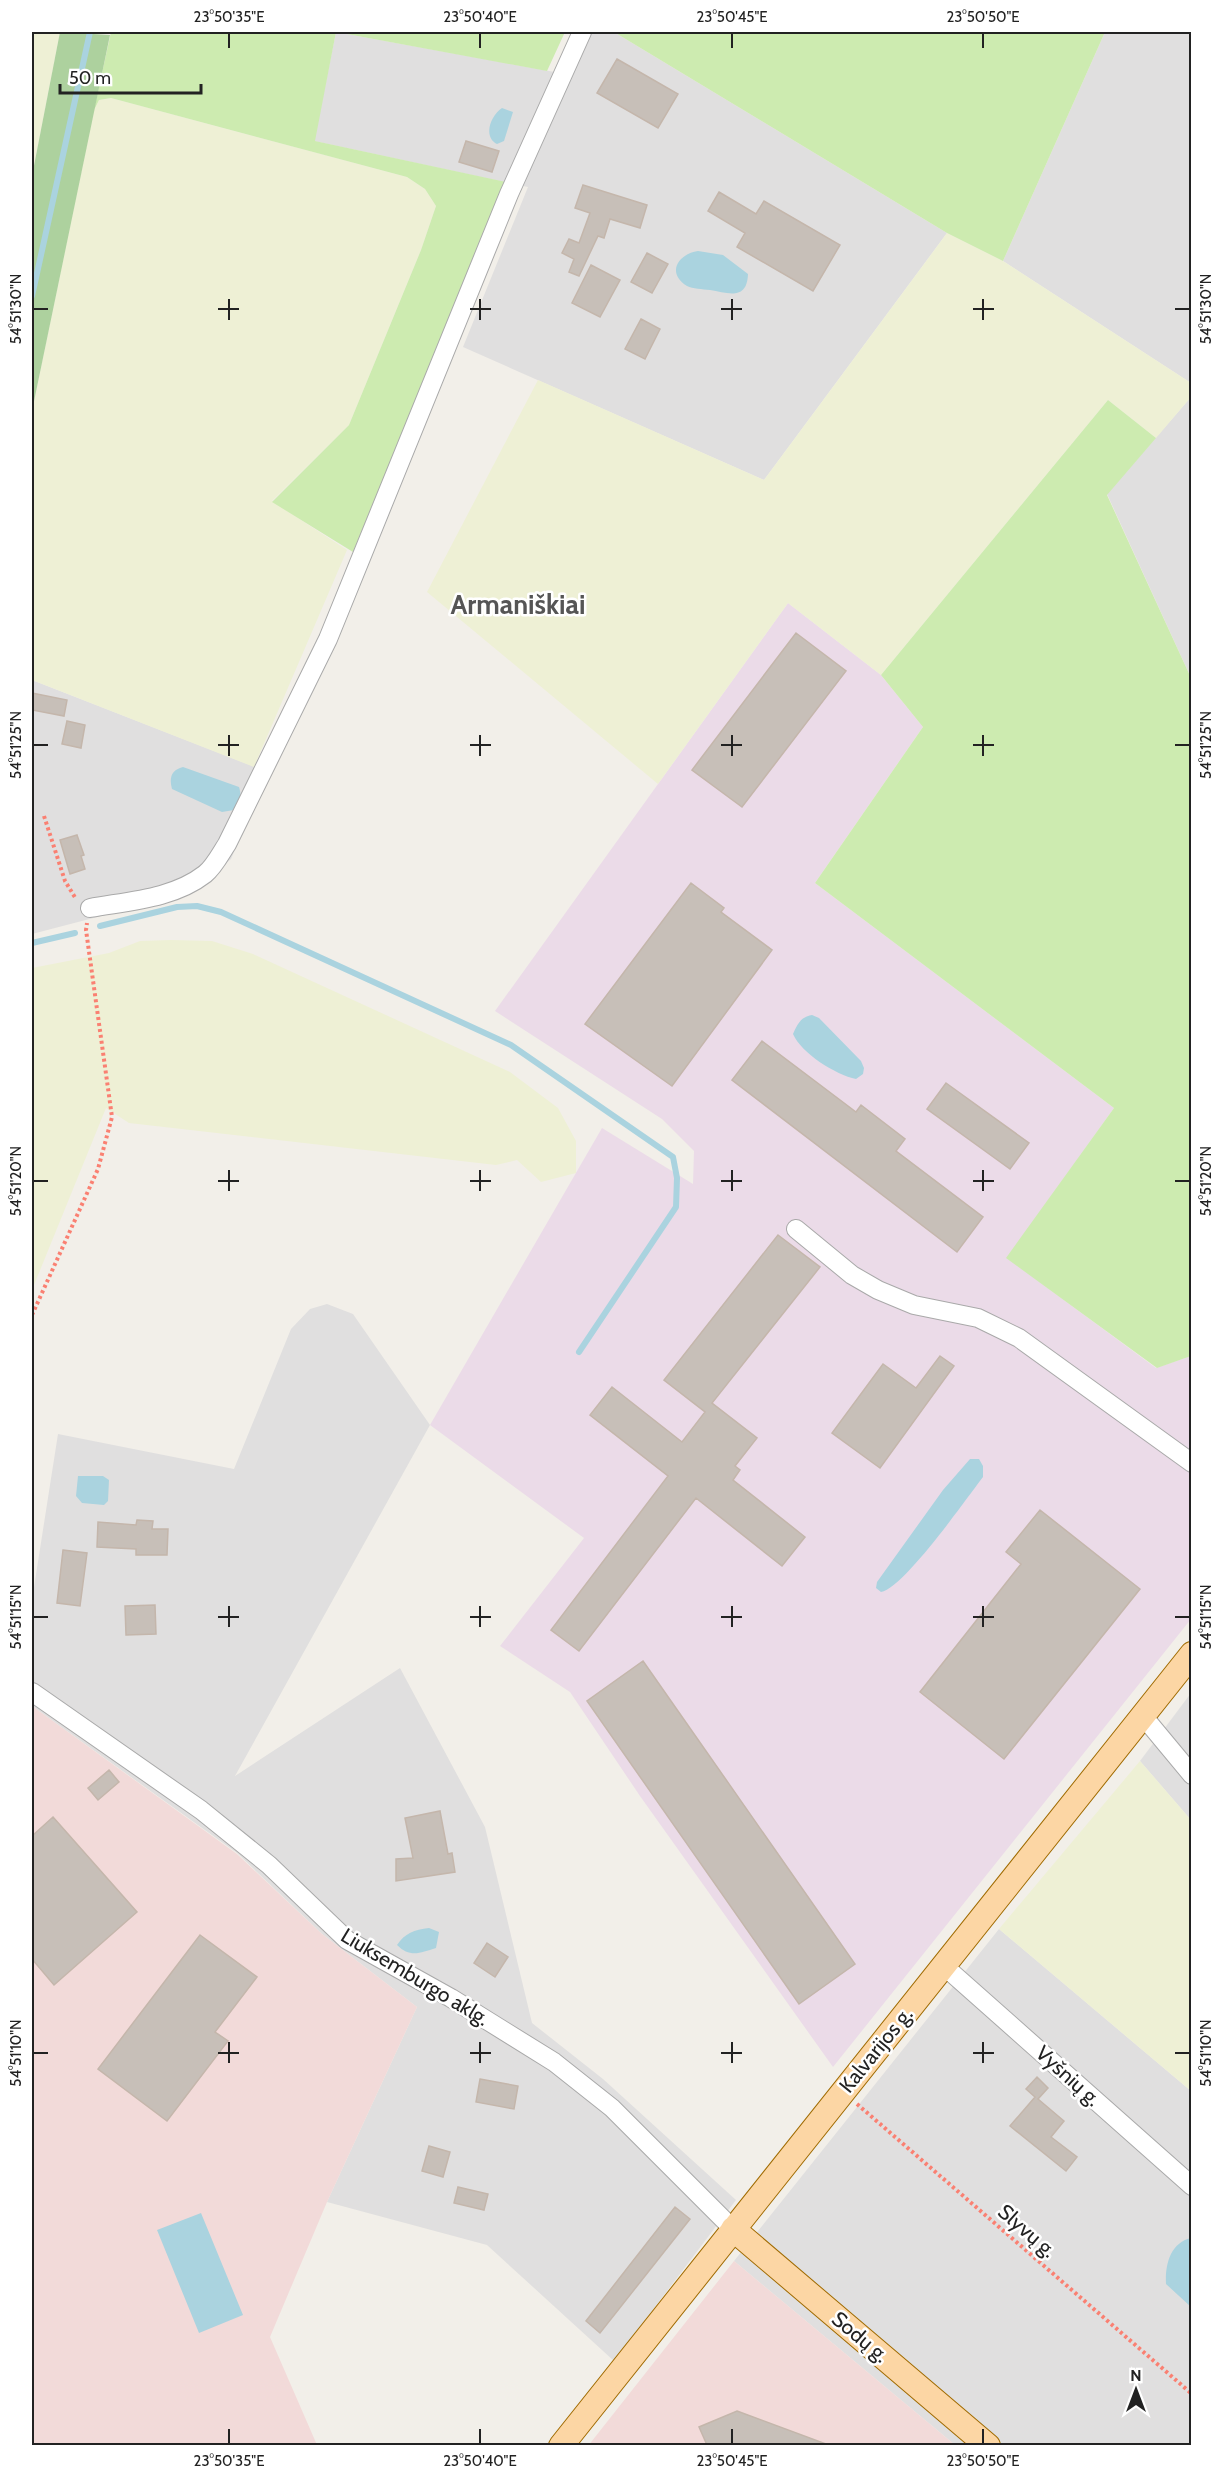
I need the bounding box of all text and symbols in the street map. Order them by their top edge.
text: 23°50'35"E [194,8,264,26]
text: 23°50'40"E [443,8,517,26]
text: 23°50'45"E [696,8,768,26]
text: 23°50'50"E [946,8,1020,26]
scale bar [60,57,201,95]
text: 50 m [69,67,111,89]
text: 54°51'30"N [7,274,25,344]
text: 54°51'30"N [1197,274,1215,344]
district label: Armaniškiai [451,588,586,621]
text: 54°51'25"N [7,711,25,779]
text: 54°51'25"N [1197,711,1215,779]
text: 54°51'20"N [7,1146,25,1216]
text: 54°51'20"N [1197,1146,1215,1216]
text: 54°51'15"N [7,1585,25,1649]
text: 54°51'15"N [1197,1585,1215,1649]
street label: Liuksemburgo aklg. [337,1922,494,2031]
street label: Kalvarijos g. [834,2002,918,2098]
text: 54°51'10"N [7,2019,25,2087]
text: 54°51'10"N [1197,2019,1215,2087]
street label: Vyšnių g. [1031,2040,1106,2111]
street label: Slyvų g. [993,2199,1061,2263]
street label: Sodų g. [827,2306,894,2367]
north arrow [1106,2360,1166,2420]
text: N [1130,2366,1142,2385]
text: 23°50'35"E [194,2452,264,2470]
text: 23°50'40"E [443,2452,517,2470]
text: 23°50'45"E [696,2452,768,2470]
text: 23°50'50"E [946,2452,1020,2470]

